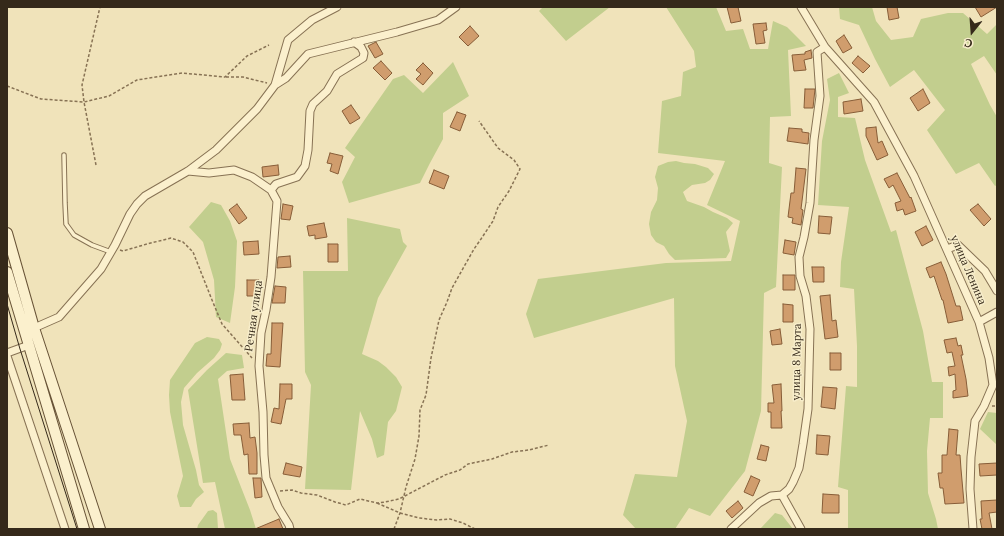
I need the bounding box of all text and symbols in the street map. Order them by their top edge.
north arrow [952,12,992,52]
text: С [963,36,974,51]
street label: улица Ленина [947,233,989,307]
street label: Речная улица [242,280,266,352]
street label: улица 8 Марта [790,323,804,401]

